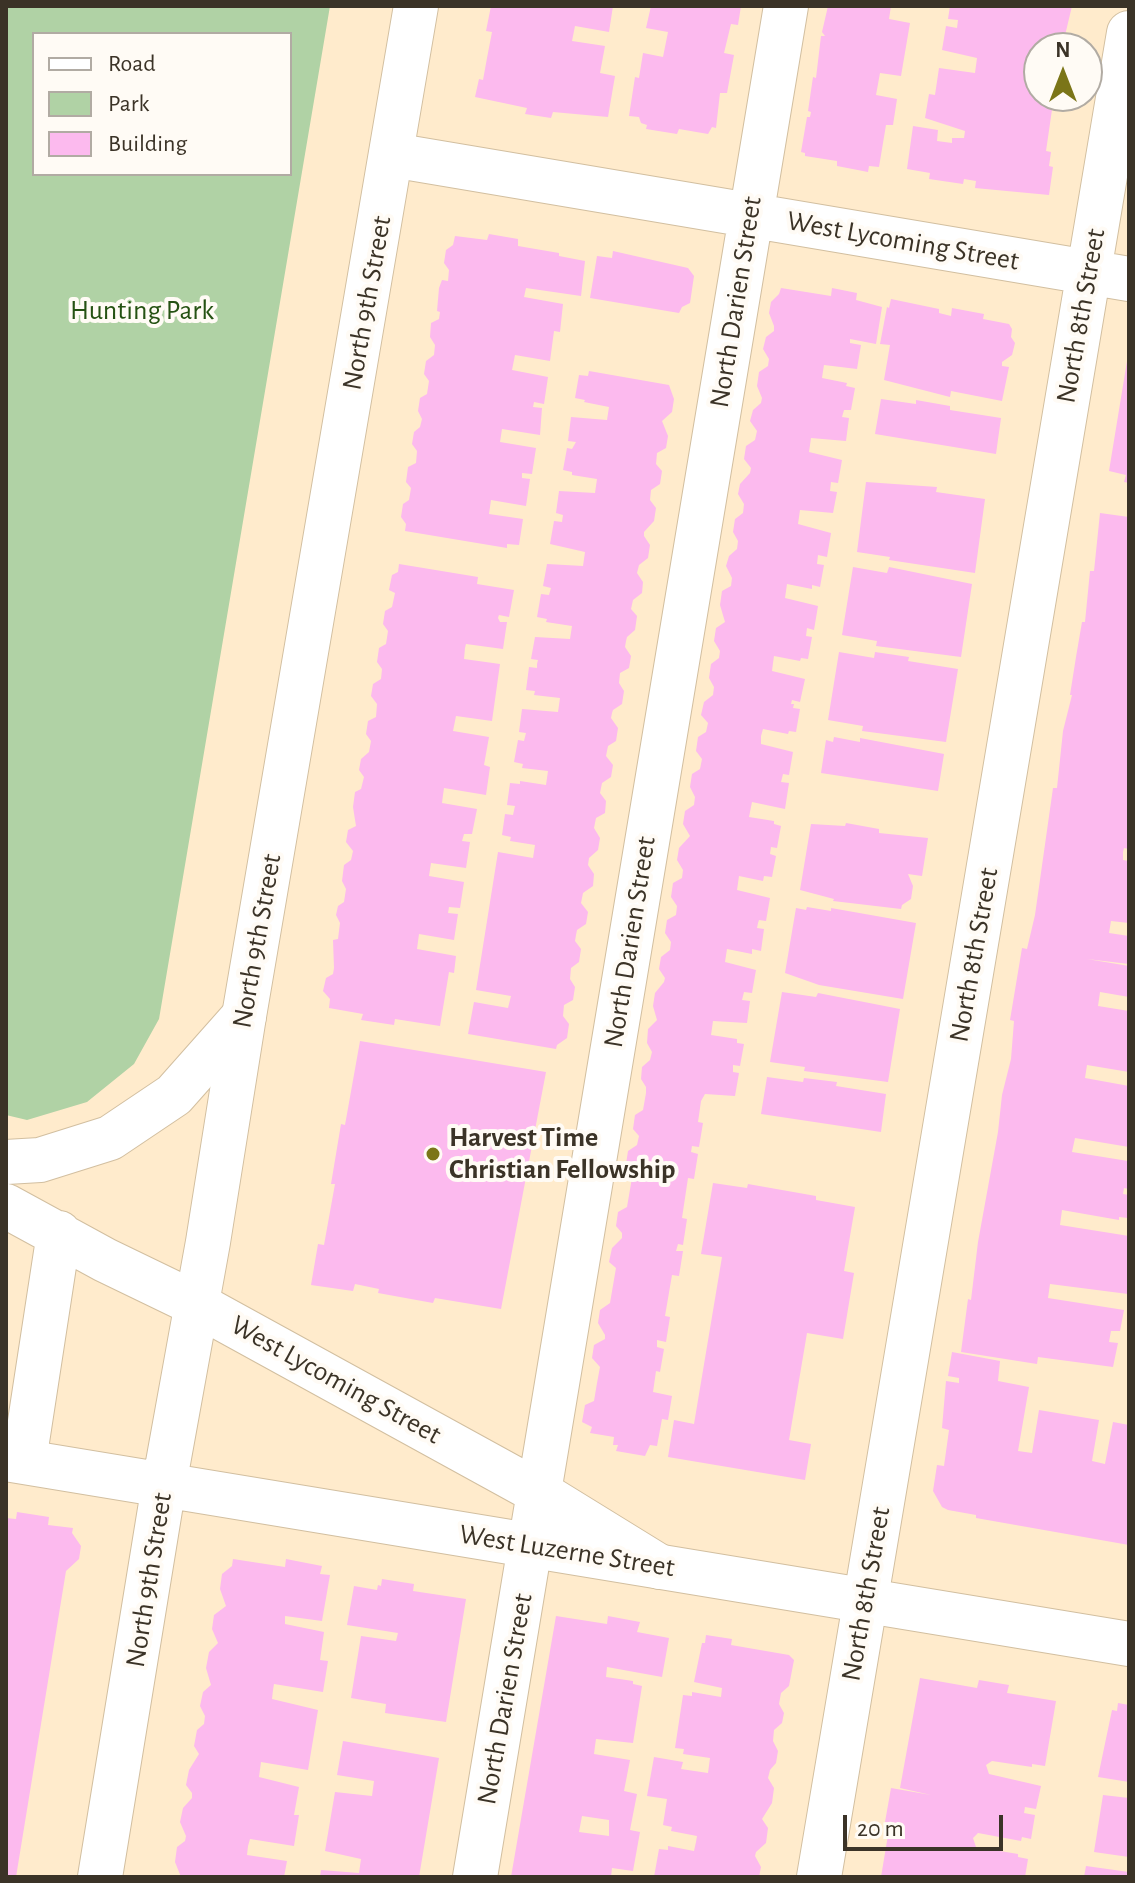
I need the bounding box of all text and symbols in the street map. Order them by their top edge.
legend [32,32,292,176]
north arrow [1023,32,1103,112]
text: N [1055,39,1071,61]
text: Road [108,52,156,76]
text: Park [108,92,149,116]
text: Building [108,132,187,156]
street label: North Darien Street [703,194,769,410]
street label: West Lycoming Street [784,204,1022,278]
street label: North 9th Street [335,213,399,393]
street label: North 8th Street [1049,226,1113,406]
park label: Hunting Park [70,294,214,328]
street label: North Darien Street [597,834,663,1050]
street label: North 9th Street [225,851,289,1031]
street label: North 8th Street [942,865,1006,1045]
place label: Harvest Time Christian Fellowship [449,1121,676,1187]
marker: Harvest Time Christian Fellowship [424,1145,442,1163]
street label: West Lycoming Street [225,1308,447,1452]
street label: North 9th Street [119,1490,179,1670]
street label: North 8th Street [834,1504,898,1684]
street label: West Luzerne Street [457,1517,677,1585]
street label: North Darien Street [470,1591,540,1807]
scale bar [847,1799,1007,1849]
text: 20 m [857,1817,904,1841]

